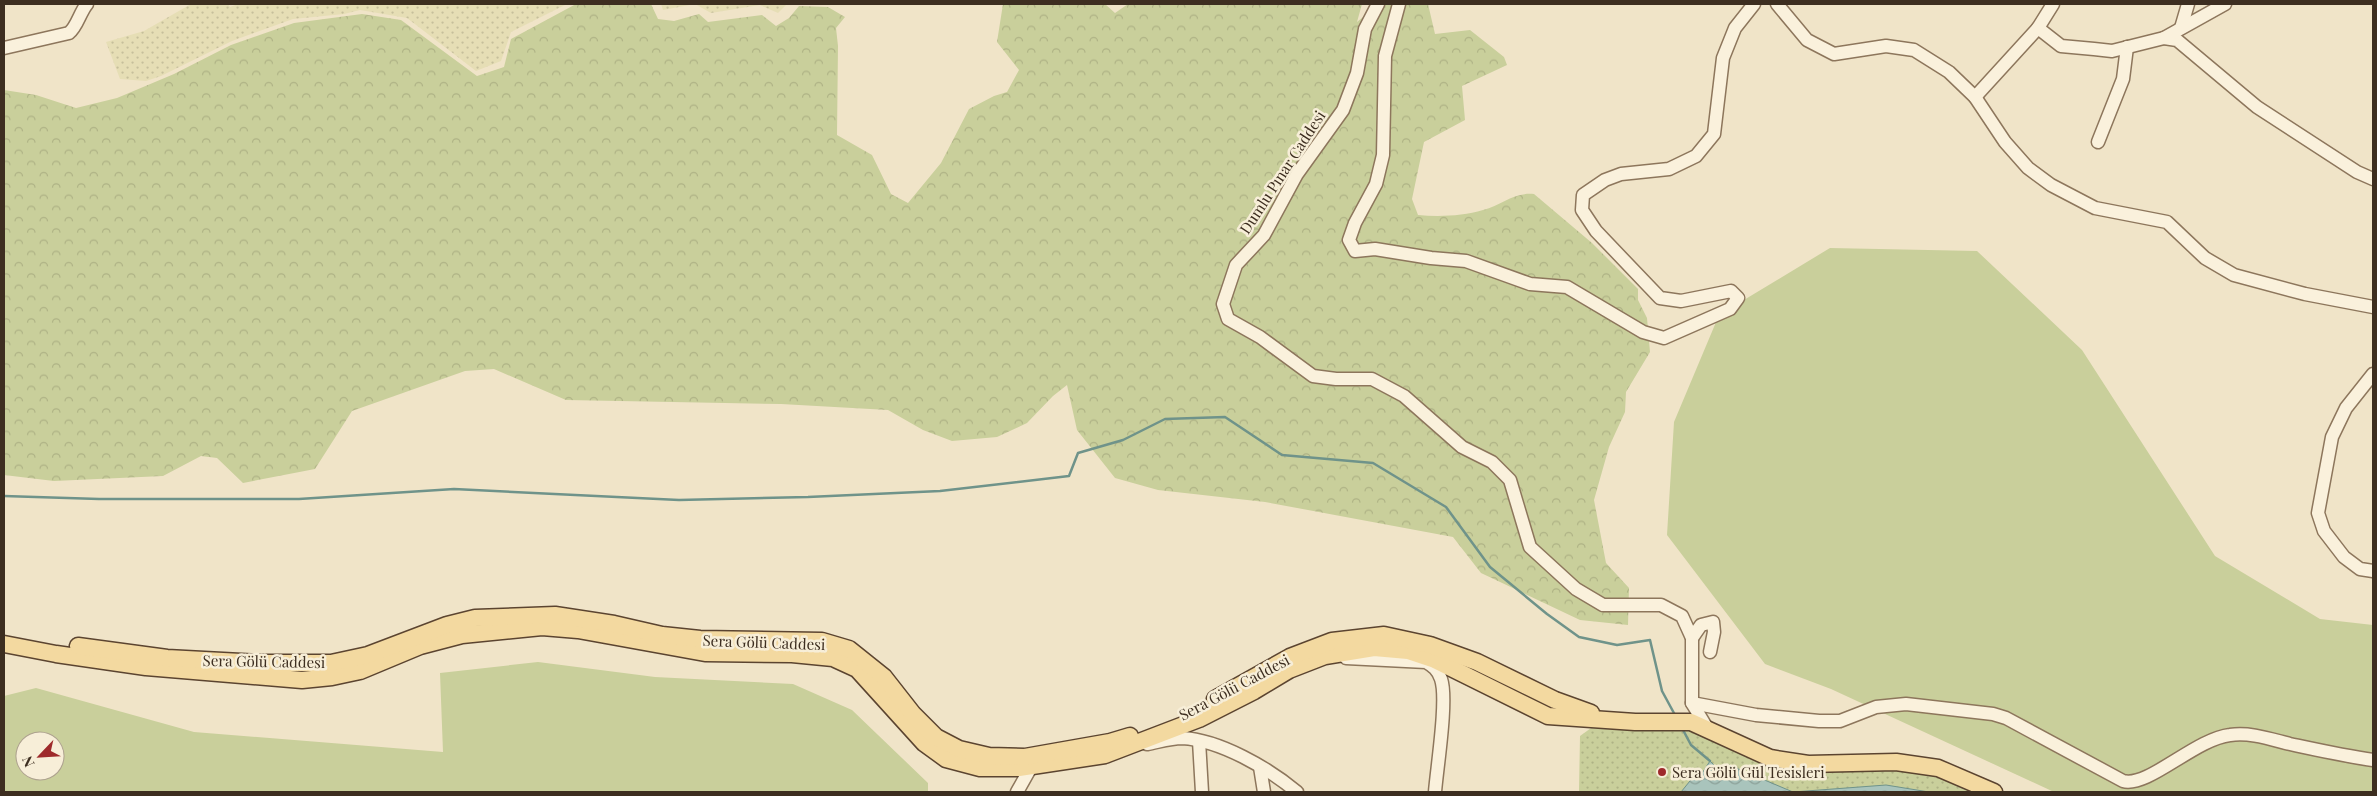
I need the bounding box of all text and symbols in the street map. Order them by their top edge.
street label: Dumlu Pınar Caddesi [1235,106,1330,238]
street label: Sera Gölü Caddesi [702,630,826,654]
street label: Sera Gölü Caddesi [1175,649,1293,725]
street label: Sera Gölü Caddesi [203,650,326,672]
north arrow [15,731,65,781]
text: N [17,753,39,770]
place label: Sera Gölü Gül Tesisleri [1672,762,1825,782]
marker: Sera Gölü Gül Tesisleri [1656,766,1668,778]

